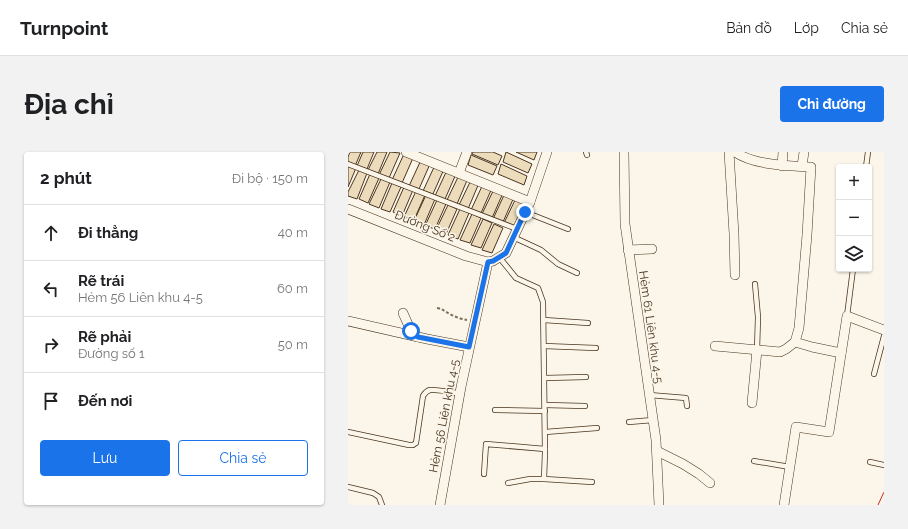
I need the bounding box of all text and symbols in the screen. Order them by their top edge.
text: Turnpoint [20,17,108,39]
text: Bản đồ [726,20,772,36]
text: Lớp [794,20,819,36]
text: Chia sẻ [841,20,888,36]
button: Chỉ đường [780,86,884,122]
text: Địa chỉ [24,88,114,121]
map controls [836,164,872,272]
button: + [836,164,872,200]
text: 2 phút [40,168,92,188]
text: Đi bộ · 150 m [232,171,308,186]
button: − [836,200,872,236]
route end [516,203,534,221]
street label: Đường Số 2 [393,207,457,245]
icon: ahead [40,222,62,244]
text: Đi thẳng [78,224,138,242]
text: 40 m [278,225,308,240]
button: layers [836,236,872,272]
street label: Hẻm 61 Liên khu 4-5 [636,270,666,385]
text: Rẽ trái [78,272,124,290]
icon: left [40,278,62,300]
text: 60 m [277,281,308,296]
text: Hẻm 56 Liên khu 4-5 [78,290,203,305]
route start [402,322,420,340]
text: Rẽ phải [78,328,131,346]
icon: right [40,334,62,356]
text: 50 m [278,337,308,352]
text: Đường số 1 [78,346,145,361]
street label: Hẻm 56 Liên khu 4-5 [426,358,462,474]
icon: arrive [40,390,62,412]
text: Đến nơi [78,392,132,410]
button: Lưu [40,440,170,476]
button: Chia sẻ [178,440,308,476]

